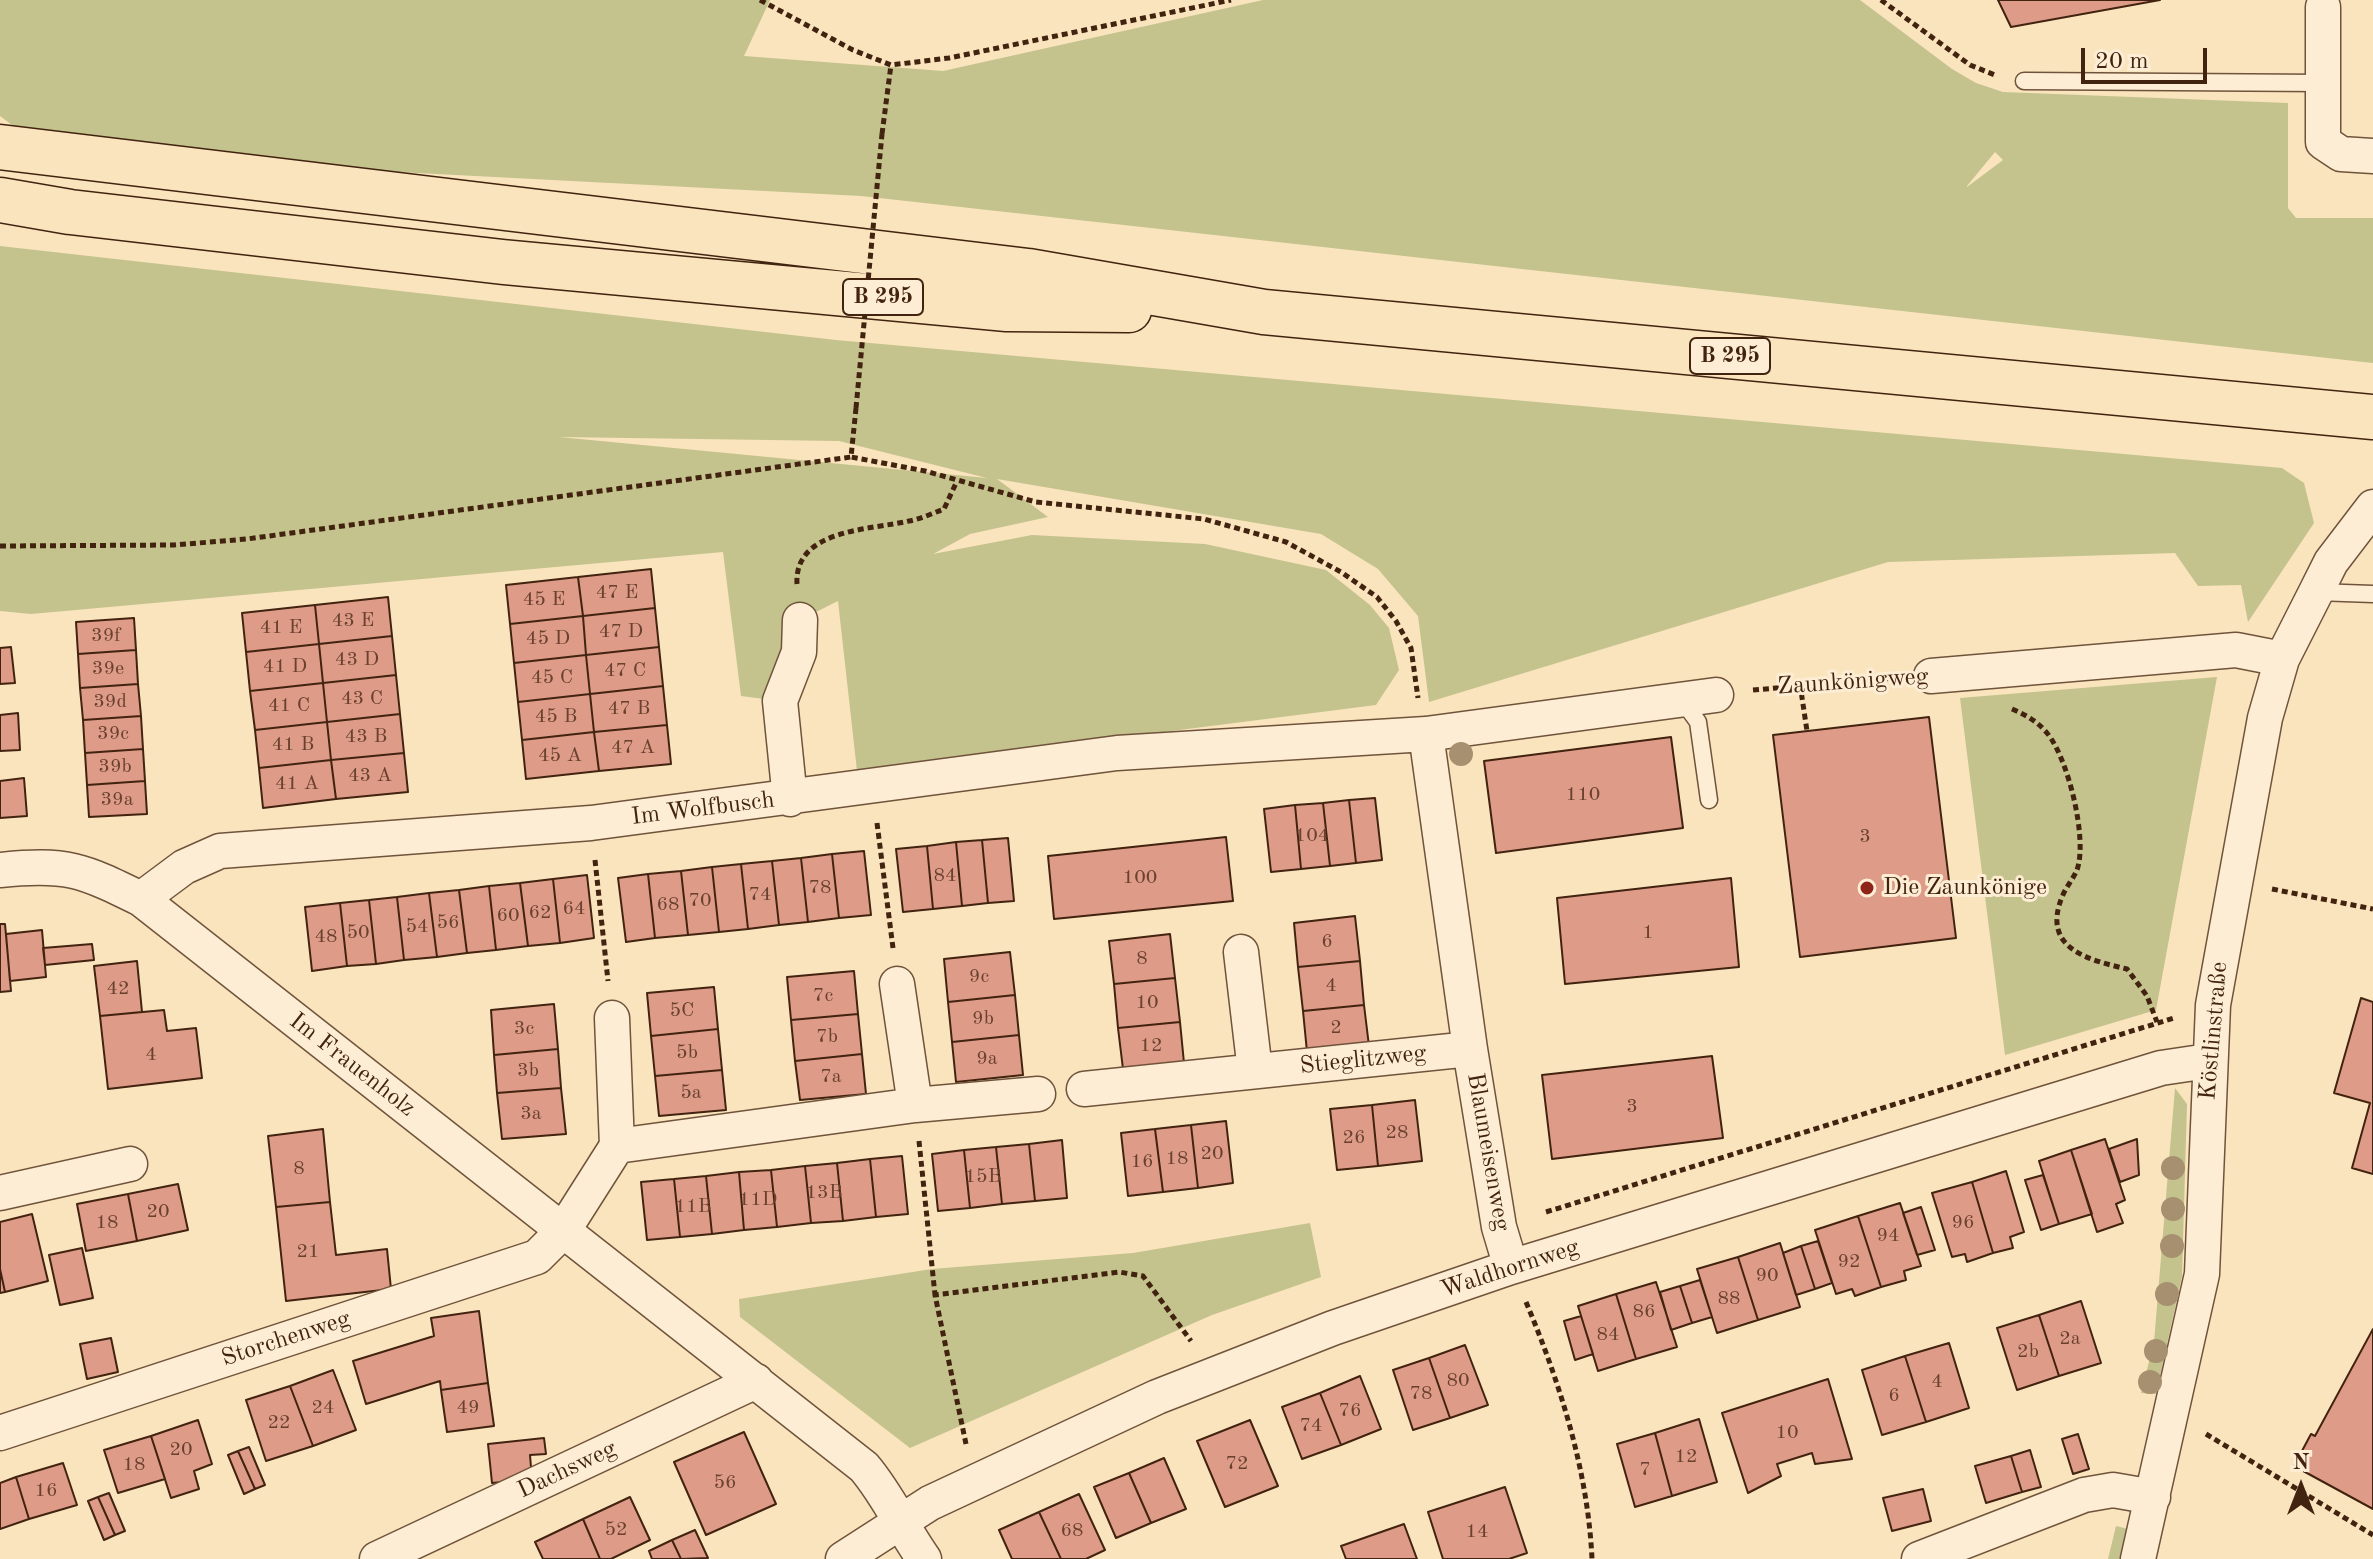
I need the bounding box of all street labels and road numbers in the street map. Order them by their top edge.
road number: B 295 [843,279,923,315]
road number: B 295 [1690,338,1770,374]
street label: Zaunkönigweg [1776,662,1930,702]
street label: Im Wolfbusch [630,786,776,832]
street label: Köstlinstraße [2194,961,2234,1101]
street label: Im Frauenholz [283,1007,421,1123]
street label: Stieglitzweg [1298,1039,1428,1081]
street label: Blaumeisenweg [1460,1071,1516,1233]
street label: Waldhornweg [1437,1233,1583,1305]
street label: Storchenweg [218,1305,354,1373]
street label: Dachsweg [513,1435,621,1505]

